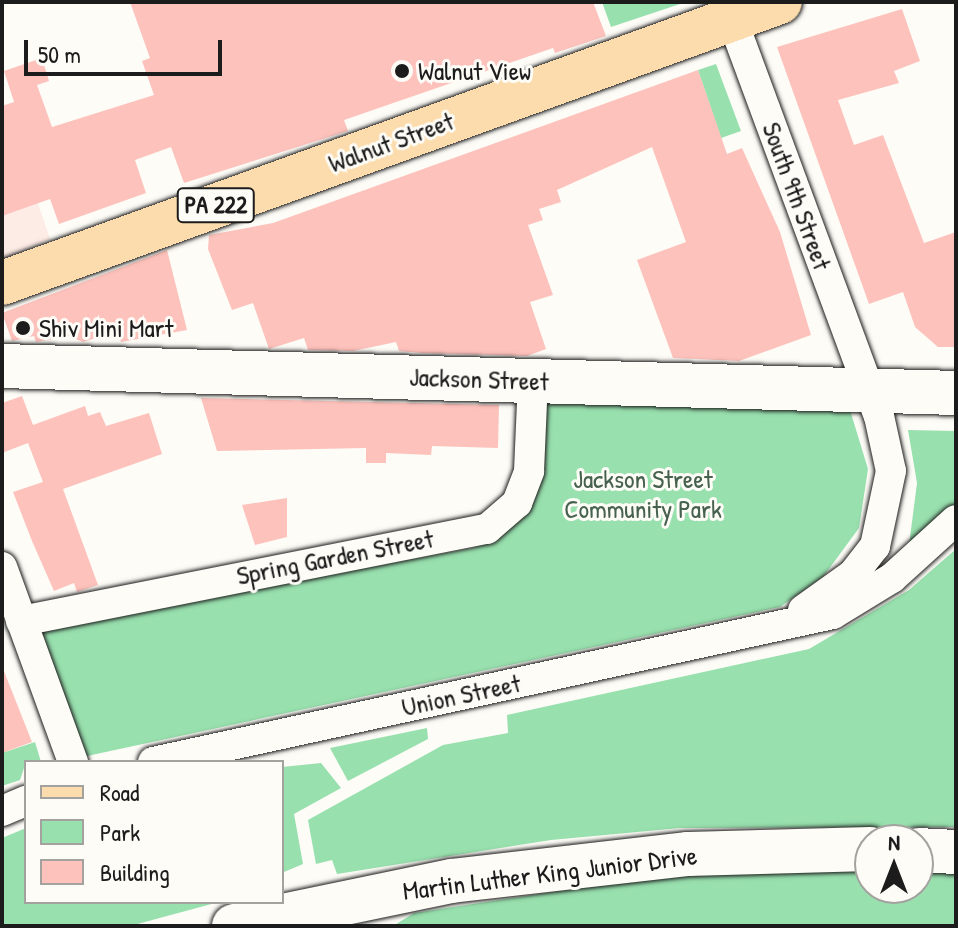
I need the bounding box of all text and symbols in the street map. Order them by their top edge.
scale bar [28,24,226,74]
text: 50 m [38,38,81,70]
place label: Walnut View [418,55,531,87]
marker: Walnut View [393,62,411,80]
street label: Walnut Street [324,105,458,179]
street label: South 9th Street [756,118,838,274]
road number: PA 222 [176,185,256,225]
place label: Shiv Mini Mart [39,312,174,344]
marker: Shiv Mini Mart [14,319,32,337]
street label: Jackson Street [409,361,549,397]
park label: Jackson Street Community Park [564,463,722,524]
street label: Spring Garden Street [234,523,436,591]
street label: Union Street [399,667,523,723]
legend [24,760,284,904]
text: Road [100,776,139,808]
text: Park [100,816,140,848]
north arrow [854,824,934,904]
text: N [888,827,900,857]
street label: Martin Luther King Junior Drive [401,839,699,907]
text: Building [100,856,170,888]

